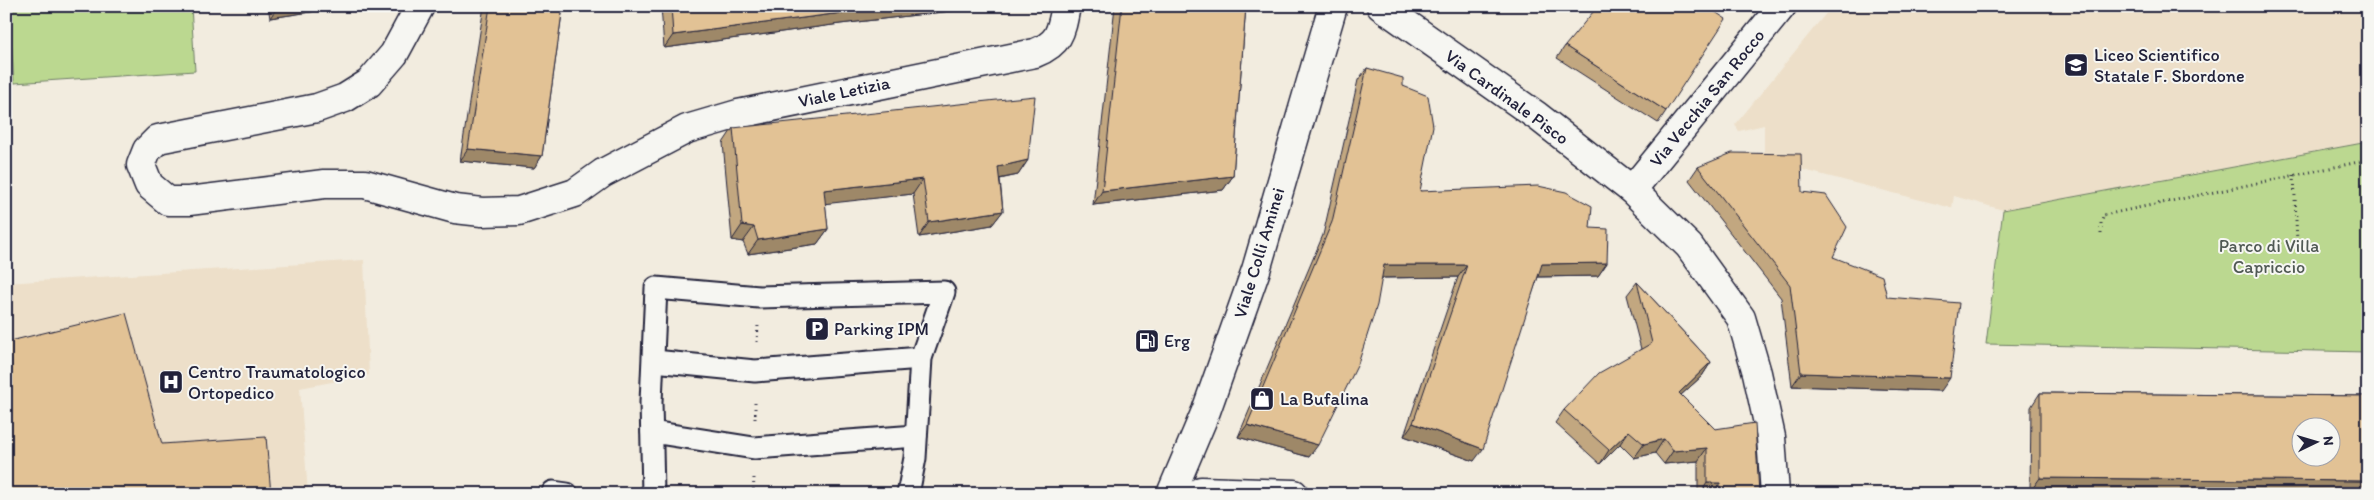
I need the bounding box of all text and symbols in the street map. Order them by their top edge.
street label: Via Vecchia San Rocco [1645,25,1769,171]
place label: Liceo Scientifico Statale F. Sbordone [2094,44,2245,87]
street label: Via Cardinale Pisco [1441,45,1573,149]
school or university icon: Liceo Scientifico Statale F. Sbordone [2063,52,2089,78]
street label: Viale Letizia [796,71,892,112]
street label: Viale Colli Aminei [1229,185,1289,321]
park label: Parco di Villa Capriccio [2219,235,2319,278]
parking icon: Parking IPM [804,316,830,342]
place label: Parking IPM [834,318,929,340]
fuel station icon: Erg [1134,328,1160,354]
place label: Erg [1164,330,1191,352]
place label: Centro Traumatologico Ortopedico [188,361,366,404]
hospital icon: Centro Traumatologico Ortopedico [158,369,184,395]
shop icon: La Bufalina [1249,386,1275,412]
place label: La Bufalina [1280,388,1369,410]
north arrow [2292,418,2342,468]
text: N [2320,435,2337,446]

